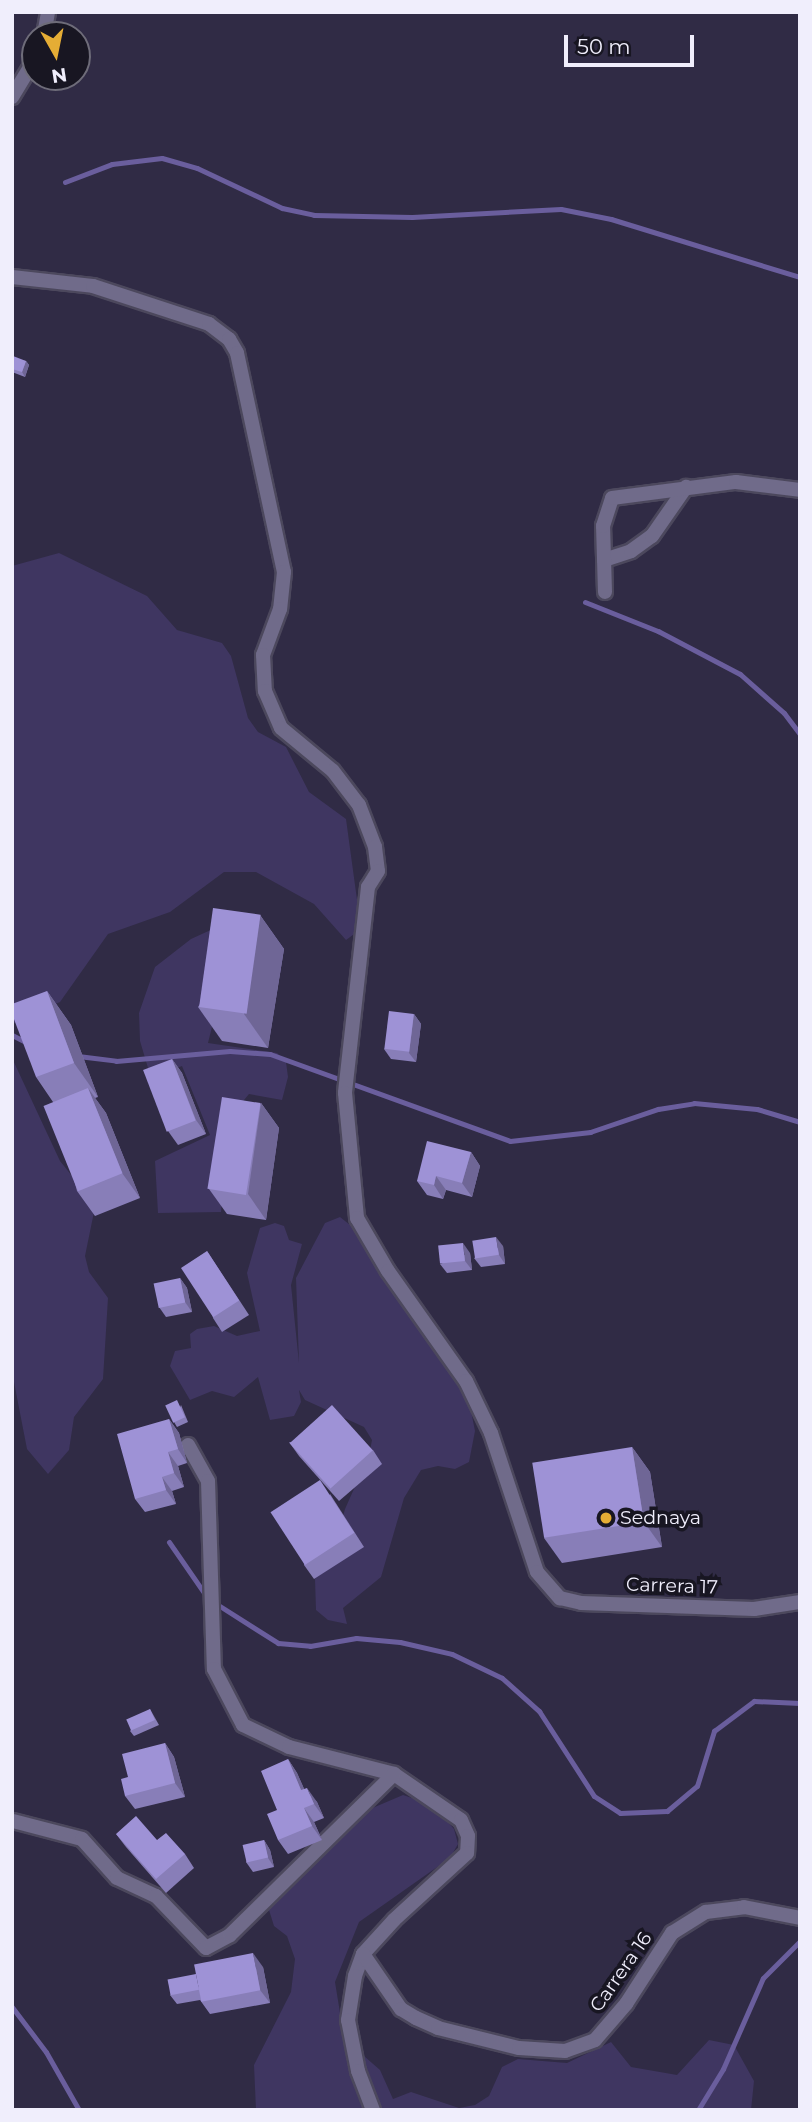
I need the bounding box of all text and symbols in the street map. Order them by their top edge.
north arrow [21,21,91,91]
scale bar [567,21,696,65]
text: 50 m [577,34,631,59]
text: N [50,63,68,88]
place label: Sednaya [620,1507,701,1529]
marker: Sednaya [598,1510,614,1526]
street label: Carrera 17 [626,1573,718,1599]
street label: Carrera 16 [585,1928,657,2016]

